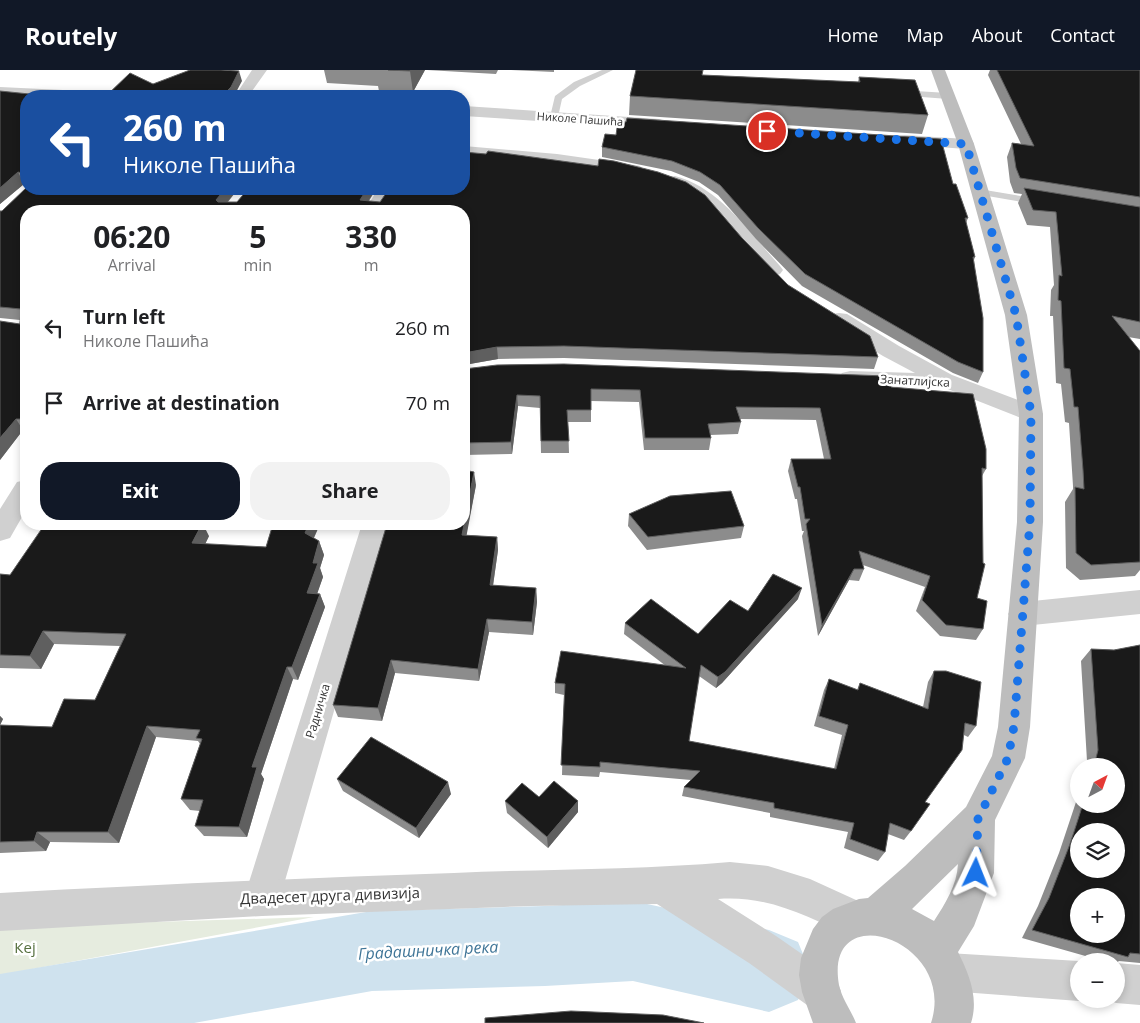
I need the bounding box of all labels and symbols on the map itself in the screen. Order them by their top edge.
street label: Николе Пашића [536,108,624,129]
pin [746,110,788,152]
street label: Занатлијска [880,370,950,391]
street label: Радничка [301,682,334,740]
north arrow [1070,758,1125,812]
position arrow [949,846,1001,898]
street label: Двадесет друга дивизија [240,882,420,908]
water label: Градашничка река [357,935,499,965]
park label: Кеј [14,937,36,957]

